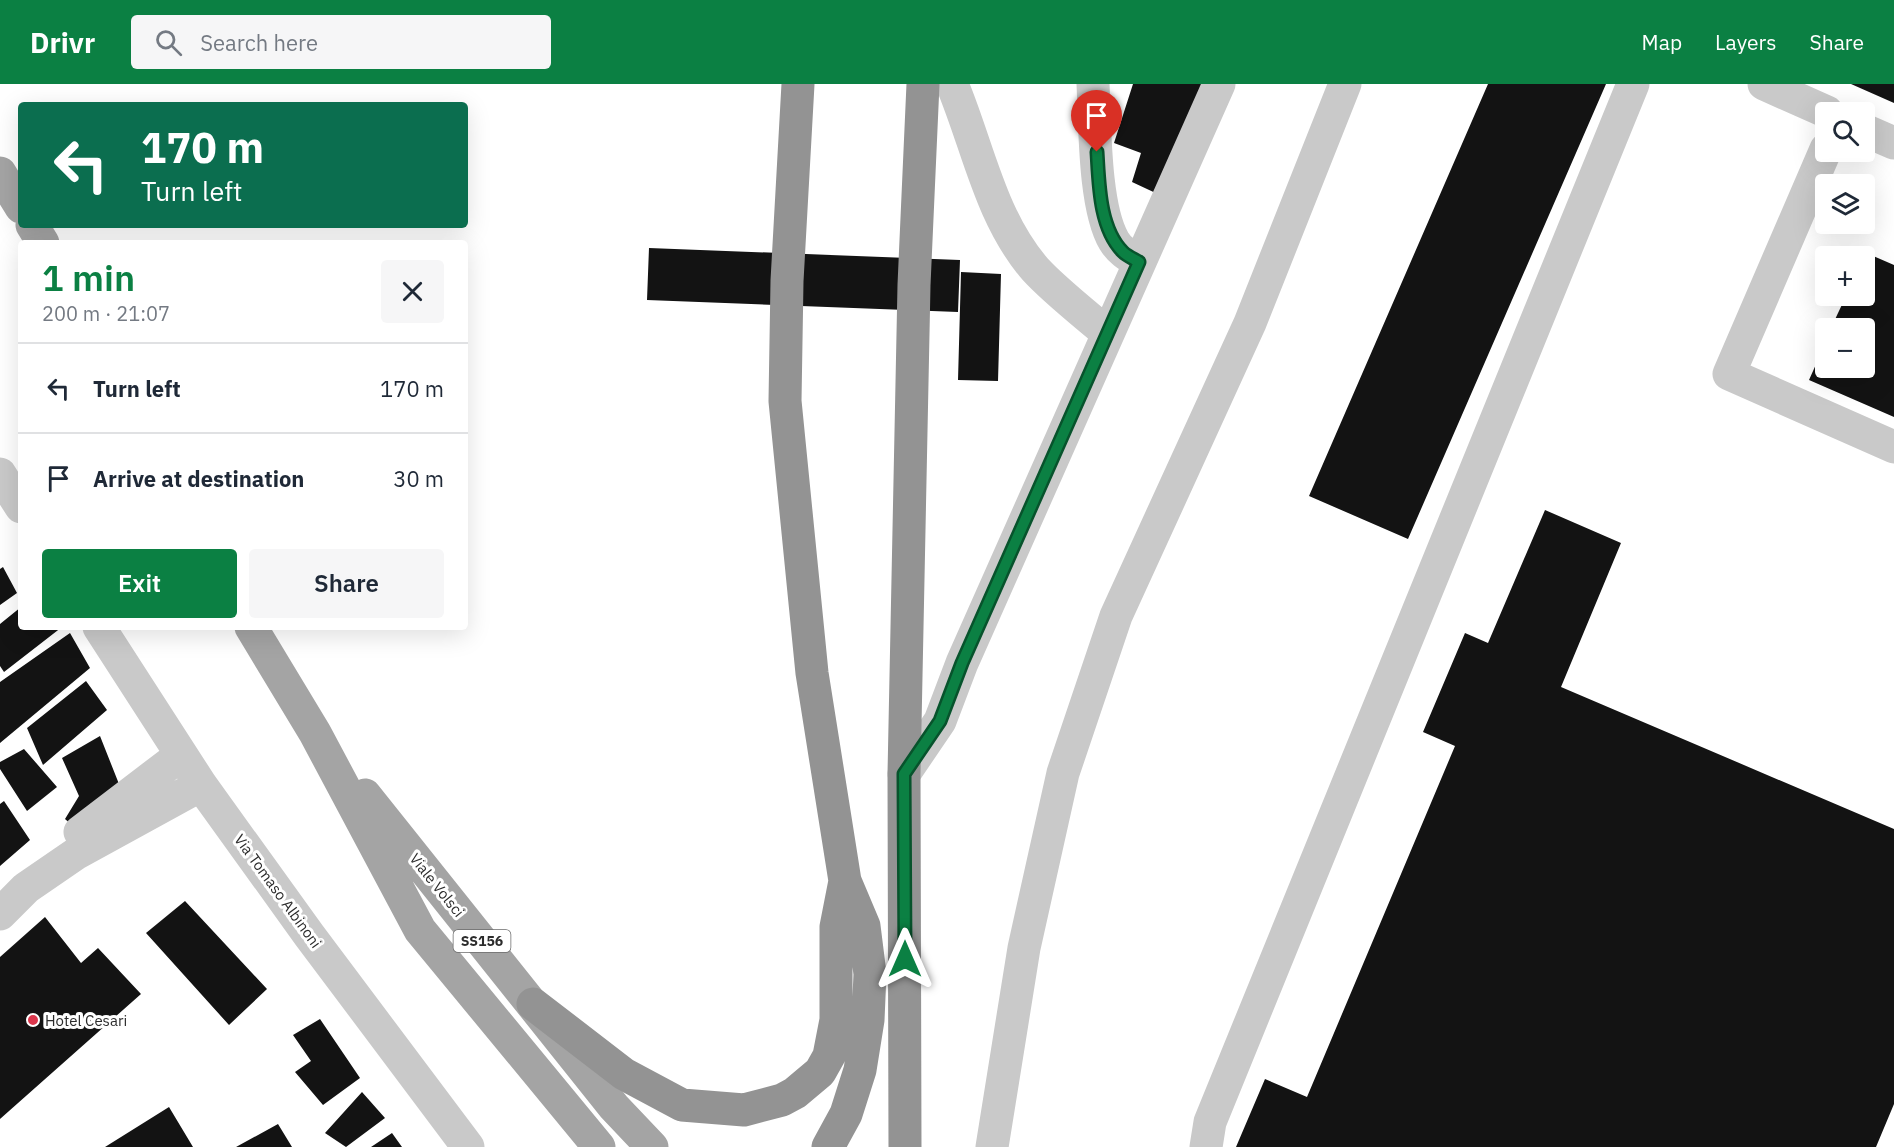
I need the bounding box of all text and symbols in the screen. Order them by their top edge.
search box [131,15,551,69]
text: Drivr [30,24,95,61]
icon: search [152,26,185,59]
text: Search here [200,28,318,57]
text: Map [1642,28,1682,56]
text: Layers [1715,28,1777,56]
text: Share [1810,28,1864,56]
pin [1071,90,1122,152]
icon: arrive [1080,99,1113,132]
map controls [1815,102,1875,378]
button: search [1815,102,1875,162]
text: 170 m [141,120,264,175]
icon: left [42,126,120,204]
text: Turn left [141,173,242,208]
button: layers [1815,174,1875,234]
button: + [1815,246,1875,306]
text: 1 min [42,254,135,301]
button: close [381,260,444,323]
text: 200 m · 21:07 [42,300,170,327]
button: − [1815,318,1875,378]
icon: left [42,372,75,405]
text: Turn left [93,374,181,403]
text: 170 m [380,374,444,403]
icon: arrive [42,462,75,495]
text: Arrive at destination [93,464,304,493]
text: 30 m [393,464,444,493]
button: Exit [42,549,237,618]
button: Share [249,549,444,618]
street label: Via Tomaso Albinoni [230,830,326,952]
street label: Viale Volsci [406,849,468,921]
position arrow [873,927,937,991]
road number: SS156 [454,930,510,952]
place label: Hotel Cesari [45,1011,127,1030]
marker: Hotel Cesari [26,1013,40,1027]

